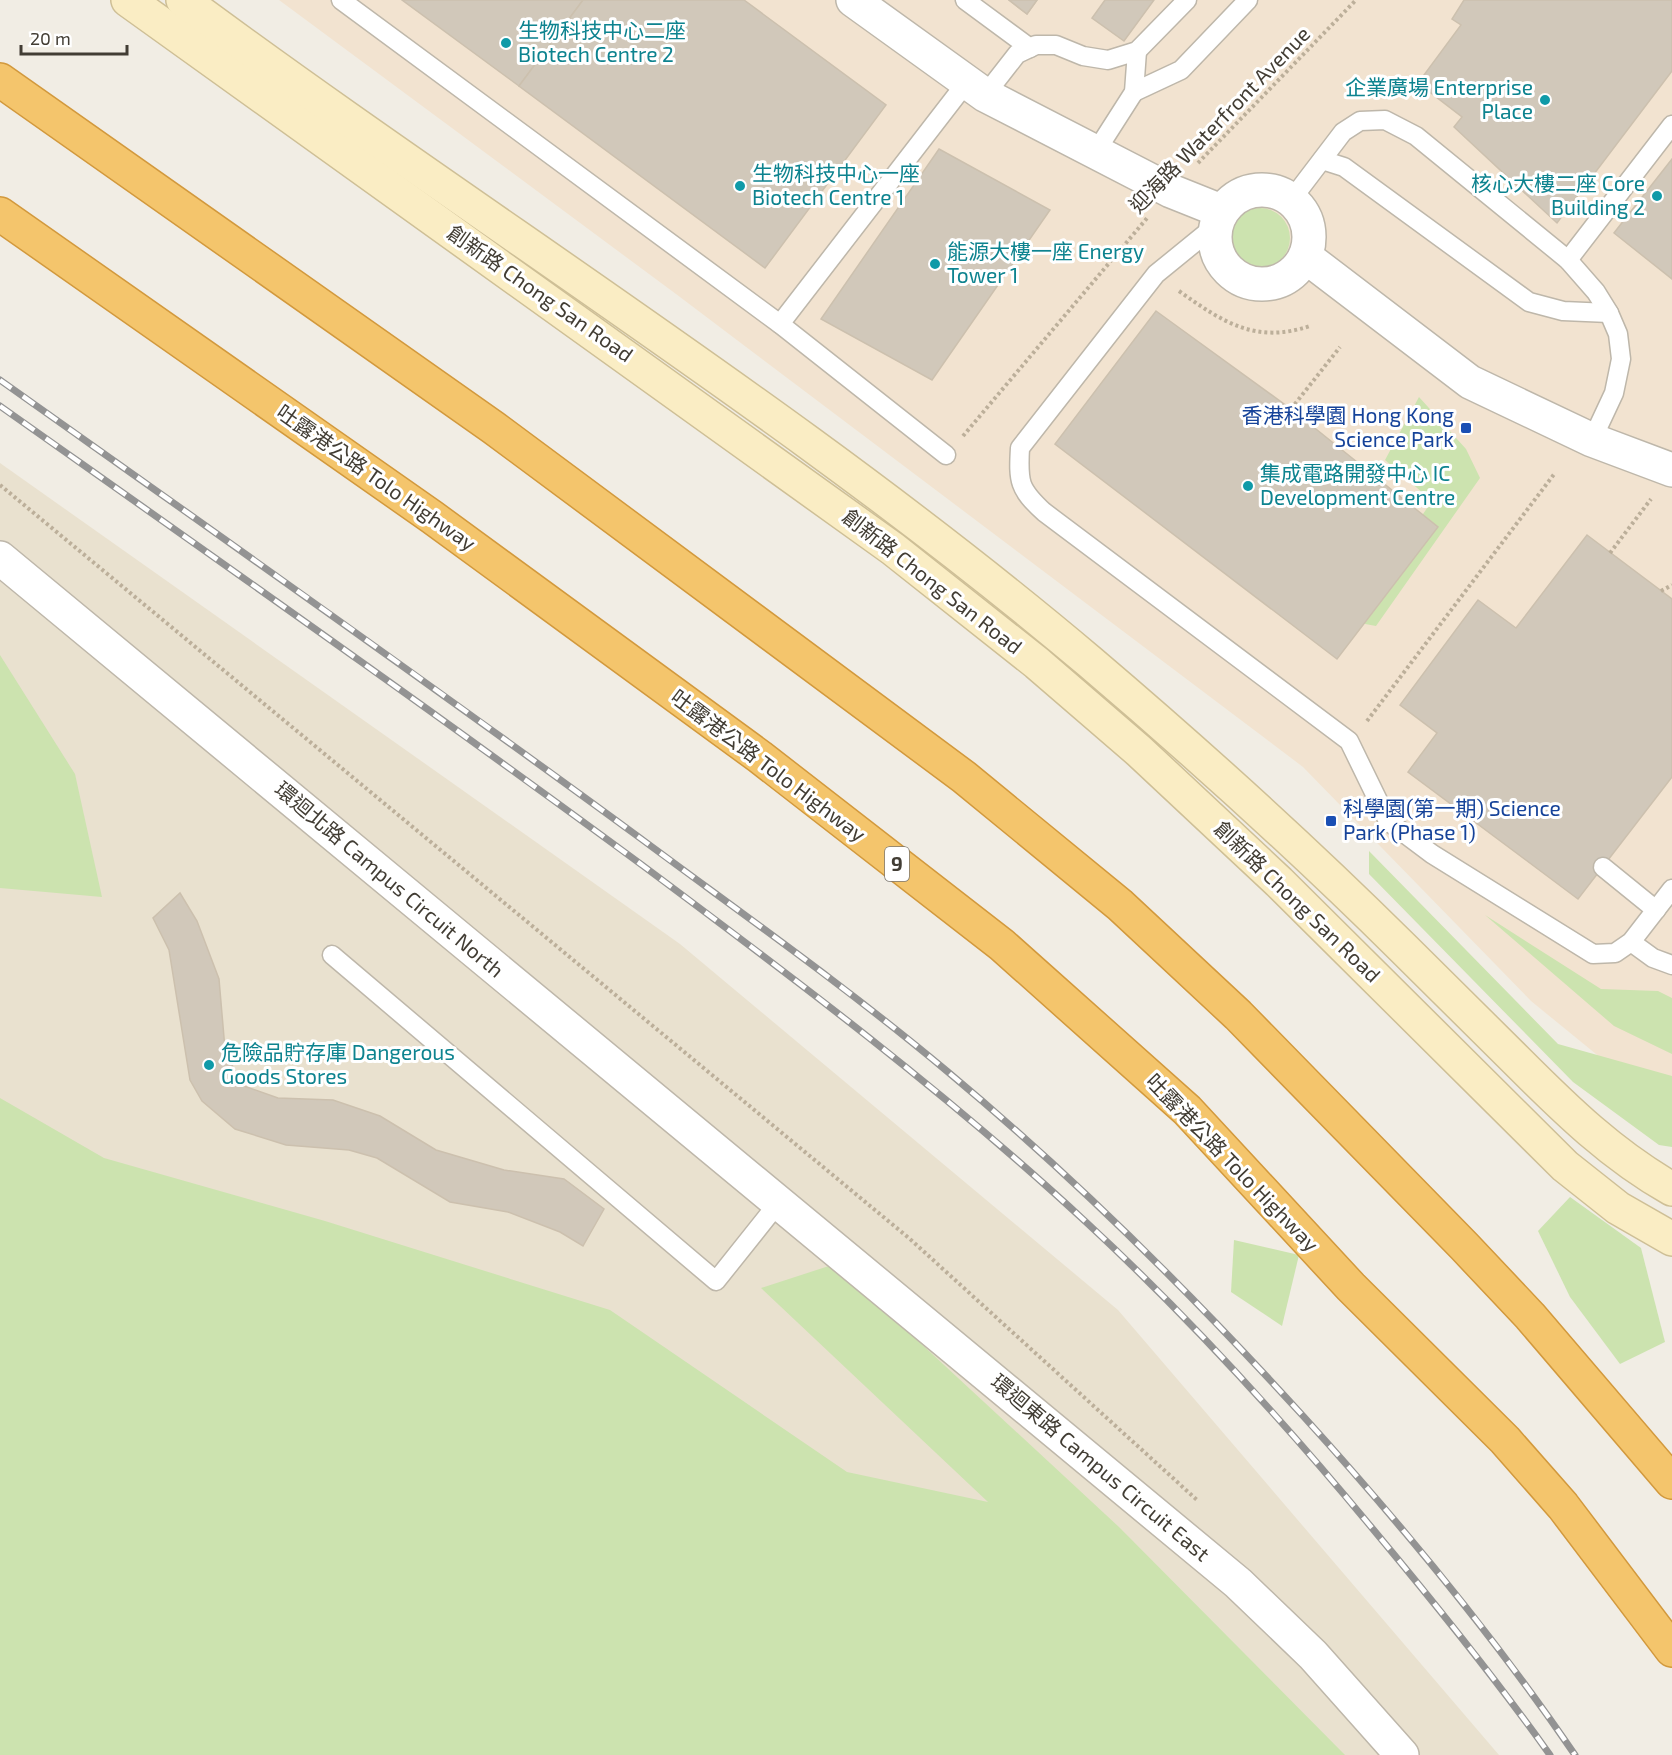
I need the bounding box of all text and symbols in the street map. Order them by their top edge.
place label: 生物科技中心二座 Biotech Centre 2 [518,17,686,66]
scale bar [21,18,128,56]
street label: 迎海路 Waterfront Avenue [1123,21,1315,217]
text: 20 m [30,27,71,49]
marker: 生物科技中心二座 Biotech Centre 2 [499,36,513,50]
place label: 企業廣場 Enterprise Place [1345,74,1533,123]
marker: 企業廣場 Enterprise Place [1538,93,1552,107]
place label: 生物科技中心一座 Biotech Centre 1 [752,160,920,209]
place label: 核心大樓二座 Core Building 2 [1471,170,1645,219]
marker: 生物科技中心一座 Biotech Centre 1 [733,179,747,193]
marker: 核心大樓二座 Core Building 2 [1650,189,1664,203]
street label: 創新路 Chong San Road [443,219,639,366]
place label: 能源大樓一座 Energy Tower 1 [947,238,1144,287]
marker: 能源大樓一座 Energy Tower 1 [928,257,942,271]
street label: 吐露港公路 Tolo Highway [272,398,481,555]
place label: 香港科學園 Hong Kong Science Park [1242,402,1454,451]
marker: 香港科學園 Hong Kong Science Park [1459,421,1473,435]
place label: 集成電路開發中心 IC Development Centre [1260,460,1455,509]
marker: 集成電路開發中心 IC Development Centre [1241,479,1255,493]
street label: 創新路 Chong San Road [838,503,1028,659]
street label: 吐露港公路 Tolo Highway [667,683,871,846]
street label: 環迴北路 Campus Circuit North [271,776,509,982]
place label: 科學園(第一期) Science Park (Phase 1) [1343,795,1561,844]
marker: 科學園(第一期) Science Park (Phase 1) [1324,814,1338,828]
street label: 創新路 Chong San Road [1210,815,1386,987]
road number: 9 [885,847,909,881]
place label: 危險品貯存庫 Dangerous Goods Stores [221,1039,455,1088]
marker: 危險品貯存庫 Dangerous Goods Stores [202,1058,216,1072]
street label: 吐露港公路 Tolo Highway [1142,1068,1325,1256]
street label: 環迴東路 Campus Circuit East [987,1368,1215,1566]

